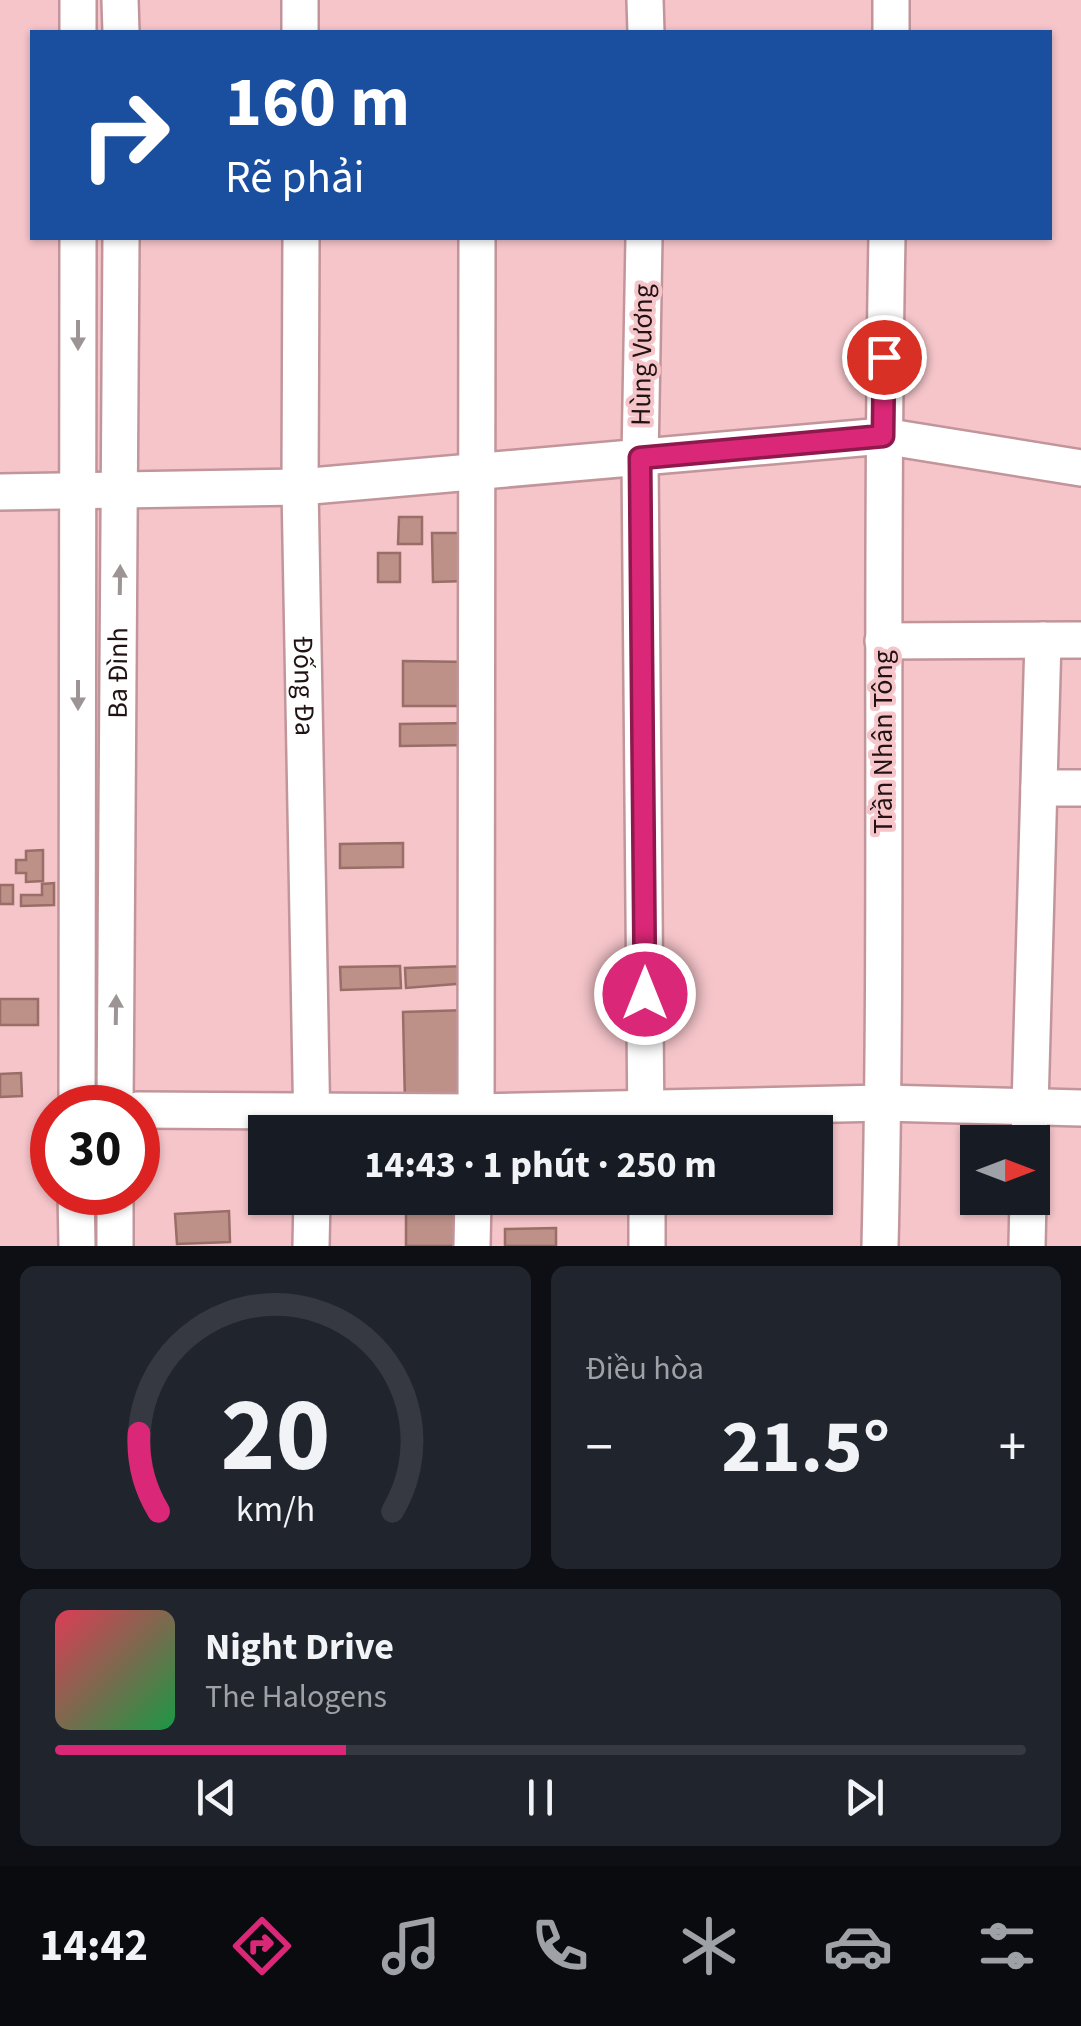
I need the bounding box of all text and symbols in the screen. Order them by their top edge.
text: 160 m [225,53,410,153]
icon: right [60,70,190,200]
text: Rẽ phải [225,146,365,210]
street label: Hùng Vương [621,284,663,426]
pin [842,315,927,400]
one-way arrow [70,319,86,351]
icon: arrive [857,330,912,385]
one-way arrow [113,564,129,596]
street label: Ba Đình [98,627,138,719]
street label: Đống Đa [283,636,325,736]
street label: Trần Nhân Tông [863,650,903,834]
one-way arrow [70,679,86,711]
position arrow [593,942,697,1046]
one-way arrow [108,994,124,1026]
speed limit sign: 30 [30,1085,160,1215]
north arrow [960,1125,1050,1215]
map controls [960,1125,1050,1215]
text: 14:43 · 1 phút · 250 m [364,1138,717,1192]
text: Điều hòa [586,1346,704,1392]
text: 20 [220,1363,330,1511]
text: 21.5° [721,1394,890,1501]
text: − [586,1409,613,1487]
text: + [999,1409,1026,1487]
text: km/h [236,1484,315,1535]
text: Night Drive [205,1620,394,1674]
text: The Halogens [205,1674,387,1720]
icon: previous [189,1770,244,1825]
icon: pause [513,1770,568,1825]
icon: next [837,1770,892,1825]
icon: directions [227,1911,297,1981]
icon: music [376,1911,446,1981]
icon: phone [525,1911,595,1981]
icon: climate [674,1911,744,1981]
icon: car [823,1911,893,1981]
icon: filters [972,1911,1042,1981]
text: 14:42 [39,1914,148,1978]

